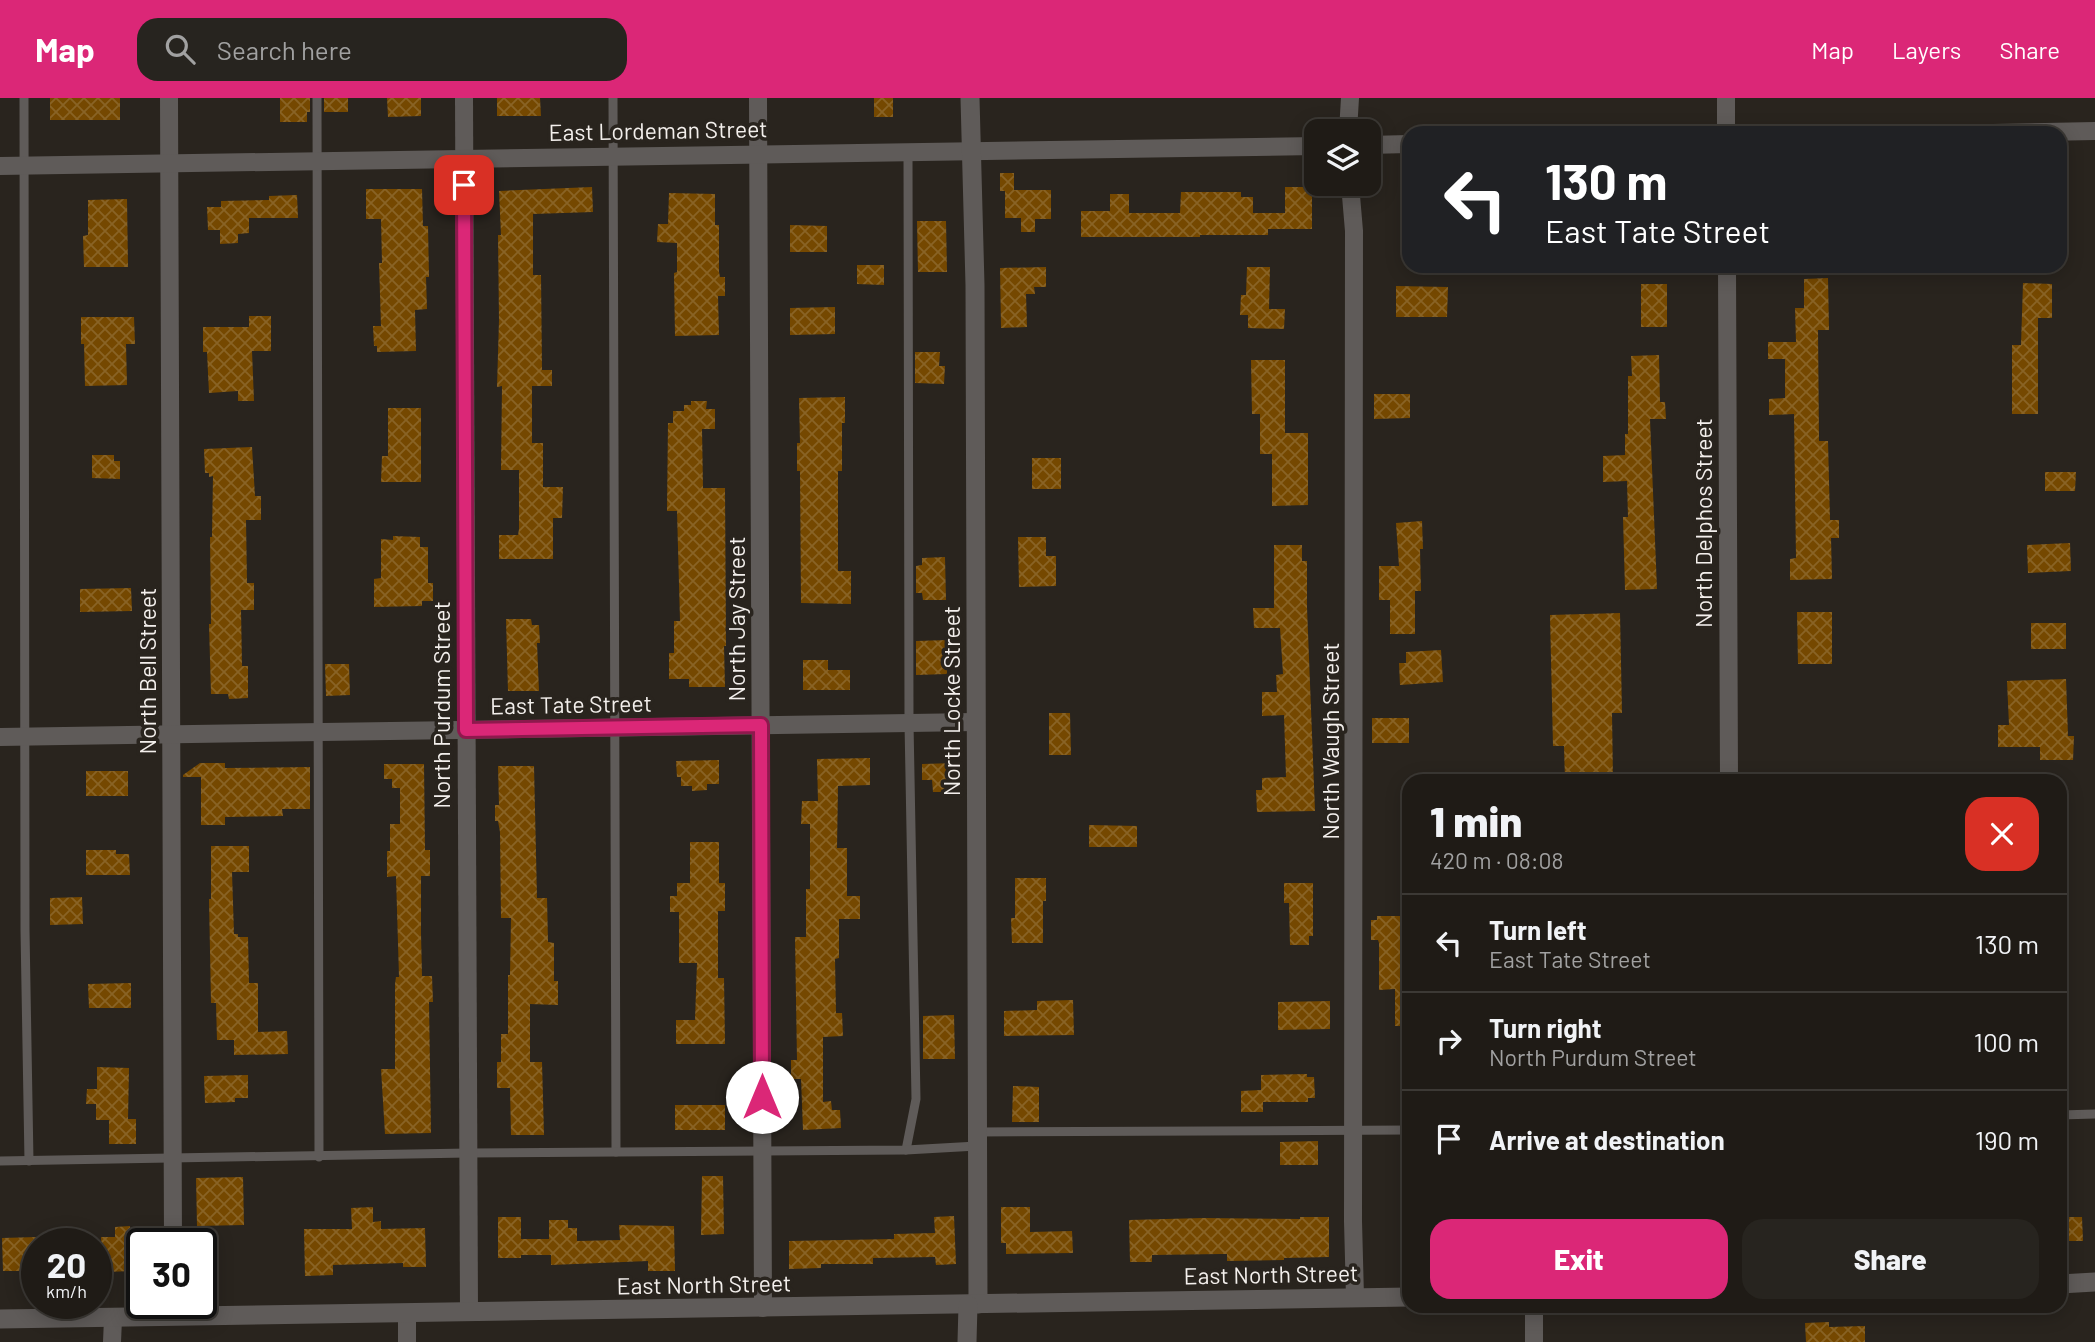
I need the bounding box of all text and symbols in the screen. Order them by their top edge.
search box [137,18,627,81]
text: Map [35,29,95,69]
icon: search [161,30,199,68]
text: Search here [217,34,352,65]
text: Map [1811,35,1854,64]
text: Layers [1892,35,1961,64]
text: Share [1999,35,2060,64]
street label: East Lordeman Street [548,114,768,146]
map controls [1304,119,1381,196]
button: layers [1304,119,1381,196]
text: 130 m [1545,151,1667,210]
icon: left [1430,154,1521,245]
pin [434,155,494,215]
icon: arrive [445,166,483,204]
text: East Tate Street [1545,211,1770,249]
street label: North Delphos Street [1689,418,1717,628]
street label: North Jay Street [722,536,750,702]
street label: North Bell Street [133,588,161,754]
street label: North Purdum Street [427,601,455,809]
street label: North Locke Street [937,606,965,796]
street label: North Waugh Street [1316,642,1344,840]
street label: East Tate Street [490,689,652,719]
text: 1 min [1430,795,1522,845]
button: close [1965,797,2039,871]
text: 420 m · 08:08 [1430,846,1563,874]
text: Turn left [1489,914,1587,945]
icon: left [1430,924,1468,962]
text: 130 m [1975,928,2039,959]
text: East Tate Street [1489,945,1651,973]
text: Turn right [1489,1012,1602,1043]
icon: right [1430,1022,1468,1060]
text: 100 m [1974,1026,2039,1057]
text: North Purdum Street [1489,1043,1697,1071]
position arrow [725,1060,799,1134]
icon: arrive [1430,1120,1468,1158]
text: Arrive at destination [1489,1124,1725,1155]
text: 190 m [1975,1124,2039,1155]
button: Exit [1430,1219,1728,1299]
button: Share [1742,1219,2039,1299]
speed limit sign: 30 [126,1228,217,1319]
text: 20 [47,1243,86,1285]
street label: East North Street [1183,1258,1359,1290]
street label: East North Street [616,1268,792,1300]
text: km/h [46,1280,87,1302]

